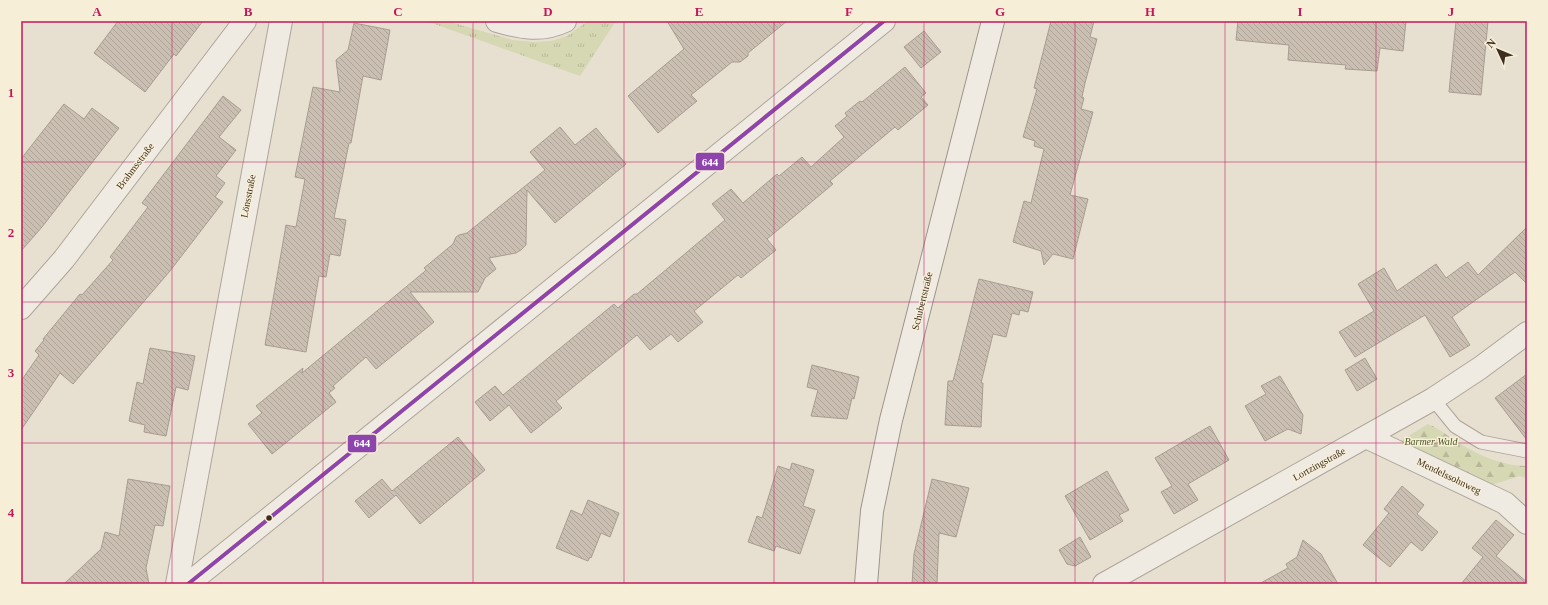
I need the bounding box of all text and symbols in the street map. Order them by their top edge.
text: A [92,4,102,19]
text: B [244,4,253,19]
text: C [393,4,403,19]
text: D [543,4,553,19]
text: E [695,4,703,19]
text: F [845,4,853,19]
text: G [995,4,1005,19]
text: H [1145,4,1155,19]
text: I [1297,4,1303,19]
text: J [1448,4,1455,19]
north arrow [1478,30,1518,70]
text: N [1484,36,1498,50]
text: 1 [8,85,14,100]
street label: Brahmsstraße [114,140,156,191]
line badge: 644 [695,152,725,171]
text: 644 [702,156,719,168]
street label: Lönsstraße [238,173,258,219]
text: 2 [8,225,14,240]
street label: Schubertstraße [909,270,935,331]
text: 3 [8,365,15,380]
line badge: 644 [347,434,377,453]
park label: Barmer Wald [1404,436,1459,447]
text: 644 [354,437,371,449]
street label: Lortzingstraße [1291,445,1348,483]
street label: Mendelssohnweg [1415,456,1483,496]
text: 4 [8,505,15,520]
unlabelled marker [264,513,274,523]

